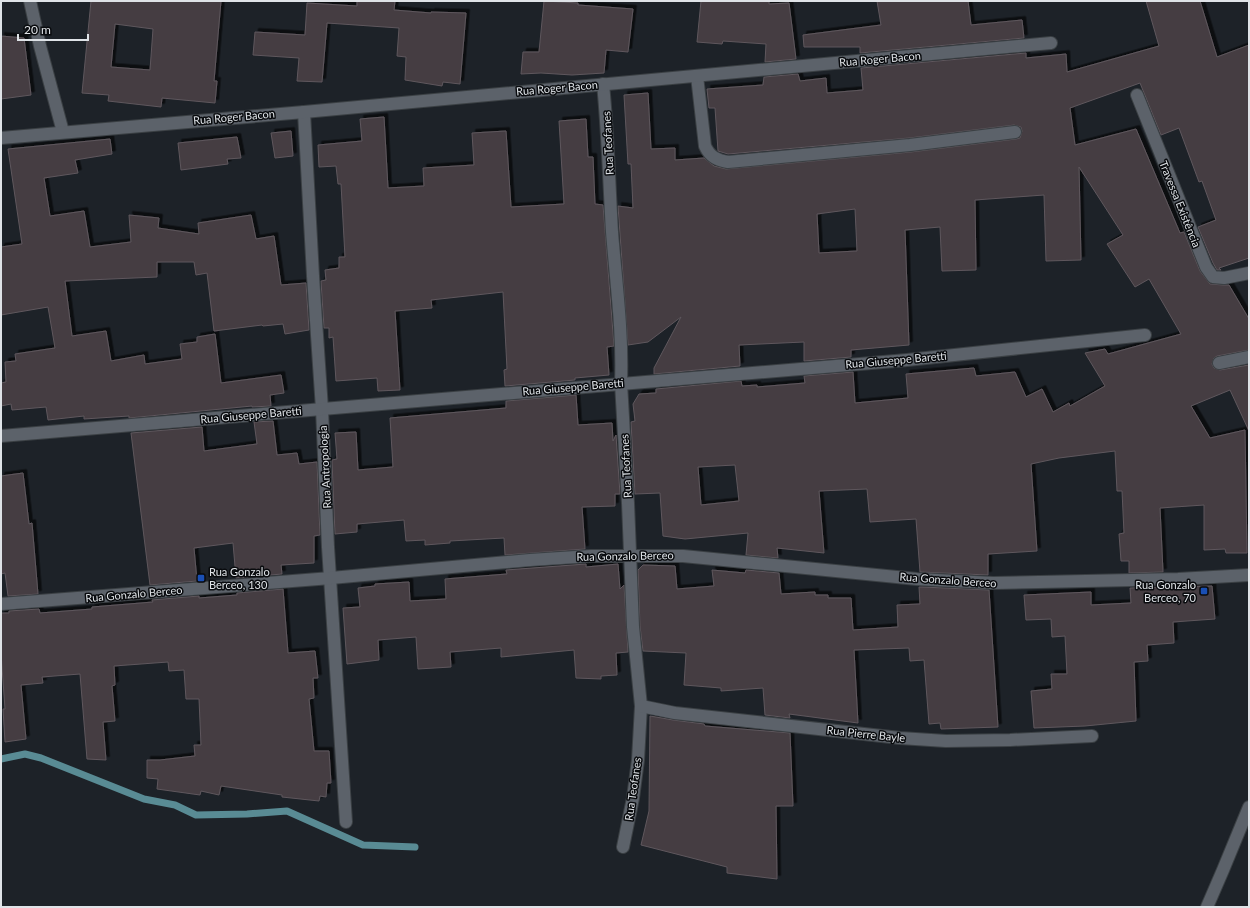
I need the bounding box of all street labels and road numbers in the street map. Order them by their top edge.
street label: Rua Roger Bacon [839,48,921,69]
street label: Rua Roger Bacon [516,77,598,98]
street label: Rua Roger Bacon [193,106,275,127]
street label: Rua Teofanes [599,111,616,175]
street label: Travessa Existência [1157,159,1204,249]
street label: Rua Giuseppe Baretti [845,349,947,370]
street label: Rua Giuseppe Baretti [522,376,624,397]
street label: Rua Giuseppe Baretti [200,404,302,425]
street label: Rua Antropologia [316,425,333,509]
street label: Rua Teofanes [617,434,634,498]
street label: Rua Gonzalo Berceo [576,548,674,563]
street label: Rua Gonzalo Berceo [899,570,997,589]
street label: Rua Gonzalo Berceo [85,583,183,604]
street label: Rua Pierre Bayle [826,723,906,744]
street label: Rua Teofanes [622,756,643,821]

